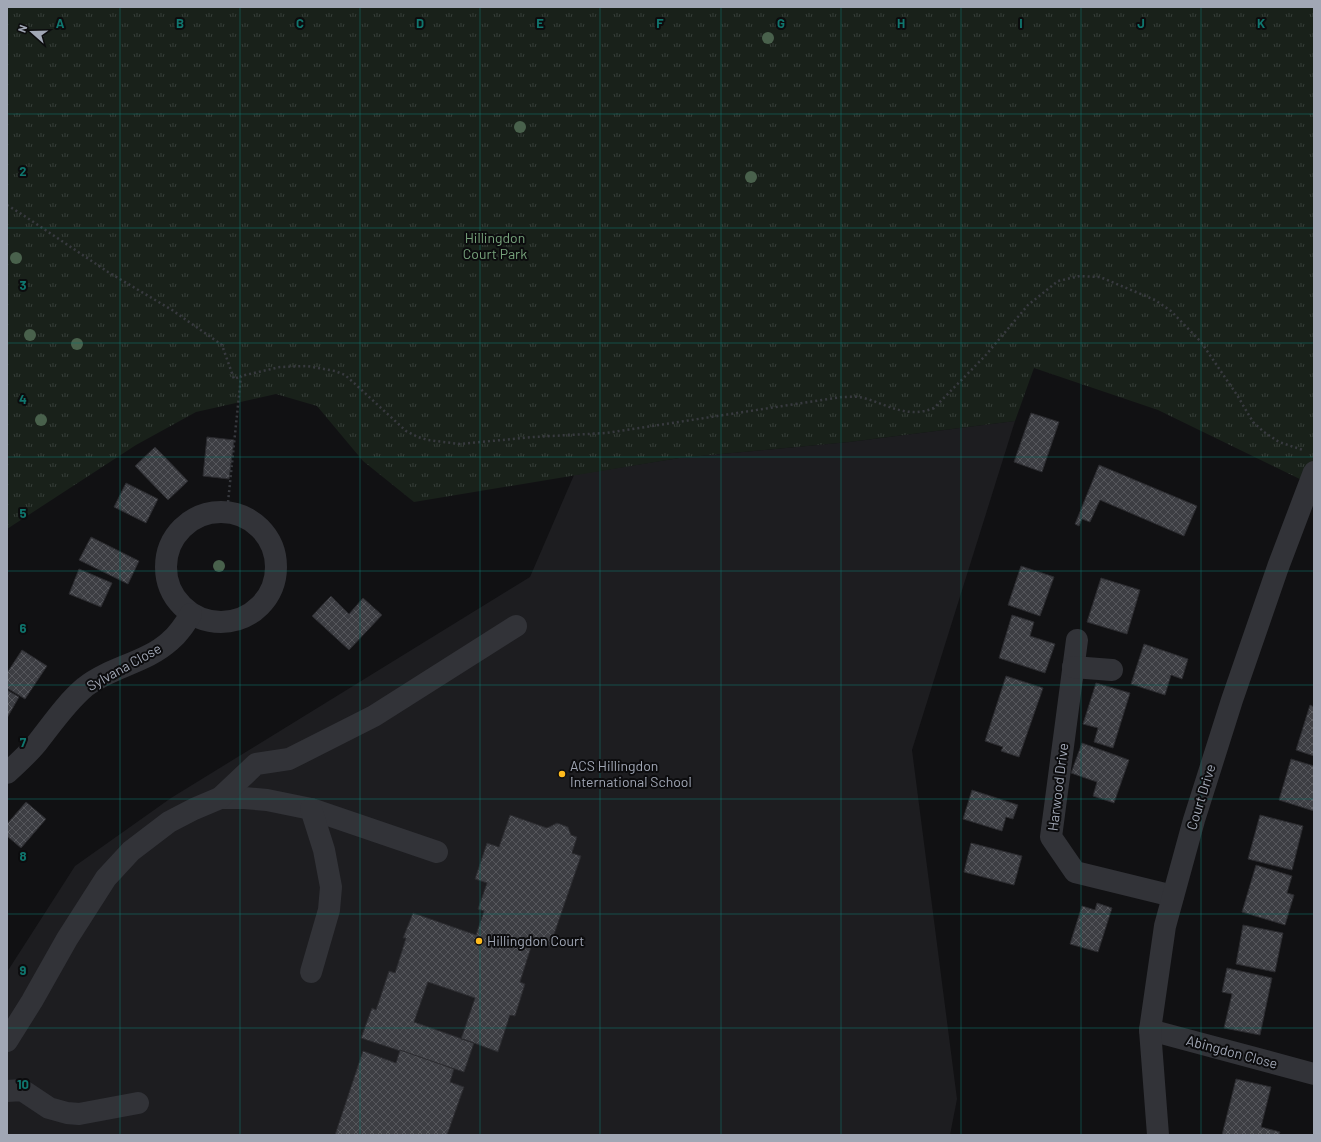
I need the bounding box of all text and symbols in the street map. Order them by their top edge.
north arrow [12,12,52,52]
text: A [56,15,65,31]
text: B [176,15,184,31]
text: C [296,15,304,31]
text: D [416,15,424,31]
text: E [536,15,544,31]
text: F [656,15,664,31]
text: G [777,15,785,31]
text: H [897,15,905,31]
text: I [1019,15,1023,31]
text: J [1137,15,1145,31]
text: K [1257,15,1265,31]
text: N [15,23,29,34]
text: 2 [19,163,27,179]
park label: Hillingdon Court Park [463,229,527,262]
text: 3 [19,277,27,293]
text: 4 [19,391,27,407]
text: 5 [19,505,27,521]
text: 6 [20,620,27,636]
street label: Sylvana Close [84,639,164,694]
text: 7 [20,734,27,750]
street label: Harwood Drive [1044,742,1071,832]
place label: ACS Hillingdon International School [570,757,692,790]
street label: Court Drive [1182,762,1219,832]
marker: ACS Hillingdon International School [557,769,567,779]
text: 8 [19,848,27,864]
place label: Hillingdon Court [487,932,584,949]
marker: Hillingdon Court [474,936,484,946]
text: 9 [20,962,27,978]
street label: Abingdon Close [1185,1031,1280,1072]
text: 10 [17,1076,29,1092]

